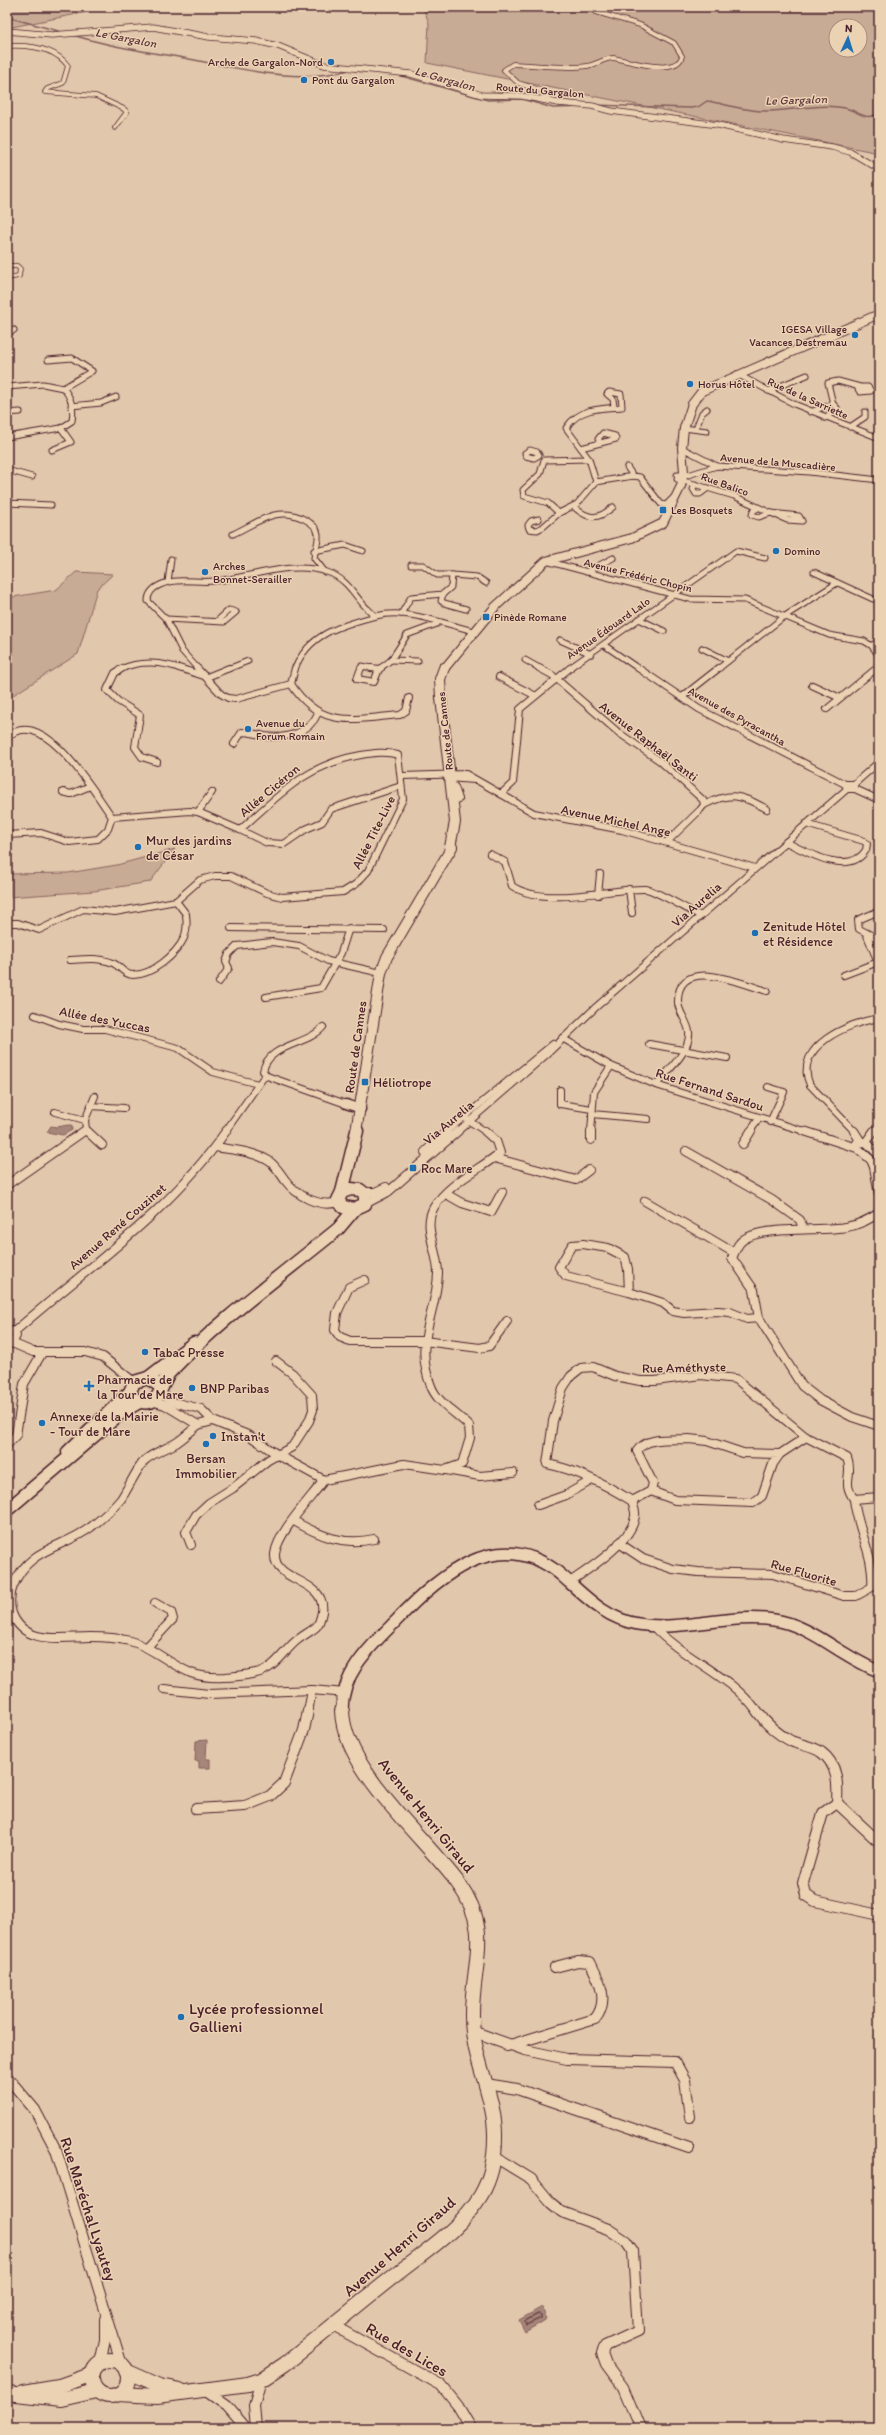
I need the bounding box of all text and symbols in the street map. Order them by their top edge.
north arrow [828,18,868,58]
text: N [844,22,853,35]
water label: Le Gargalon [94,25,158,51]
place label: Arche de Gargalon-Nord [208,56,323,69]
marker: Arche de Gargalon-Nord [326,57,336,67]
water label: Le Gargalon [413,64,477,94]
place label: Pont du Gargalon [312,74,396,87]
marker: Pont du Gargalon [299,75,309,85]
street label: Route du Gargalon [495,80,585,101]
water label: Le Gargalon [765,92,827,108]
place label: IGESA Village Vacances Destremau [749,323,847,349]
marker: IGESA Village Vacances Destremau [850,330,860,340]
street label: Rue de la Sarriette [765,375,850,422]
place label: Horus Hôtel [698,378,755,391]
marker: Horus Hôtel [685,379,695,389]
street label: Avenue de la Muscadière [720,451,836,474]
street label: Rue Balico [699,470,751,499]
place label: Les Bosquets [671,504,733,517]
marker: Les Bosquets [658,505,668,515]
place label: Domino [784,545,821,558]
marker: Domino [771,546,781,556]
street label: Avenue Frédéric Chopin [582,556,694,595]
place label: Arches Bonnet-Serailler [213,560,293,586]
marker: Arches Bonnet-Serailler [200,567,210,577]
street label: Avenue Édouard Lalo [564,594,653,662]
place label: Pinède Romane [494,611,567,624]
marker: Pinède Romane [481,612,491,622]
street label: Avenue des Pyracantha [686,684,788,749]
street label: Route de Cannes [435,691,456,771]
street label: Avenue Raphaël Santi [596,698,701,785]
place label: Avenue du Forum Romain [256,717,326,743]
marker: Avenue du Forum Romain [243,724,253,734]
street label: Allée Cicéron [236,761,302,820]
street label: Allée Tite-Live [349,793,398,871]
street label: Avenue Michel Ange [560,802,672,839]
place label: Mur des jardins de César [146,833,232,863]
marker: Mur des jardins de César [133,842,143,852]
street label: Via Aurelia [668,879,724,930]
place label: Zenitude Hôtel et Résidence [763,919,846,949]
marker: Zenitude Hôtel et Résidence [750,928,760,938]
street label: Route de Cannes [342,1000,369,1094]
street label: Allée des Yuccas [58,1003,152,1036]
street label: Rue Fernand Sardou [654,1065,766,1114]
place label: Héliotrope [373,1075,432,1090]
marker: Héliotrope [360,1077,370,1087]
street label: Via Aurelia [420,1097,477,1148]
place label: Roc Mare [421,1161,473,1176]
marker: Roc Mare [408,1163,418,1173]
street label: Avenue René Couzinet [66,1180,169,1273]
place label: Tabac Presse [153,1345,224,1360]
marker: Tabac Presse [140,1347,150,1357]
street label: Rue Améthyste [642,1359,726,1376]
place label: Pharmacie de la Tour de Mare [97,1372,184,1402]
marker: Pharmacie de la Tour de Mare [84,1381,94,1391]
place label: BNP Paribas [200,1381,269,1396]
marker: BNP Paribas [187,1383,197,1393]
place label: Annexe de la Mairie - Tour de Mare [50,1409,159,1439]
marker: Annexe de la Mairie - Tour de Mare [37,1418,47,1428]
place label: Instan't [221,1429,265,1444]
marker: Instan't [208,1431,218,1441]
marker: Bersan Immobilier [201,1439,211,1449]
place label: Bersan Immobilier [175,1451,237,1481]
street label: Rue Fluorite [769,1556,839,1589]
street label: Avenue Henri Giraud [374,1754,479,1877]
place label: Lycée professionnel Gallieni [189,1999,324,2036]
marker: Lycée professionnel Gallieni [176,2012,186,2022]
street label: Rue Maréchal Lyautey [56,2135,121,2284]
street label: Avenue Henri Giraud [339,2192,460,2300]
street label: Rue des Lices [362,2318,451,2381]

